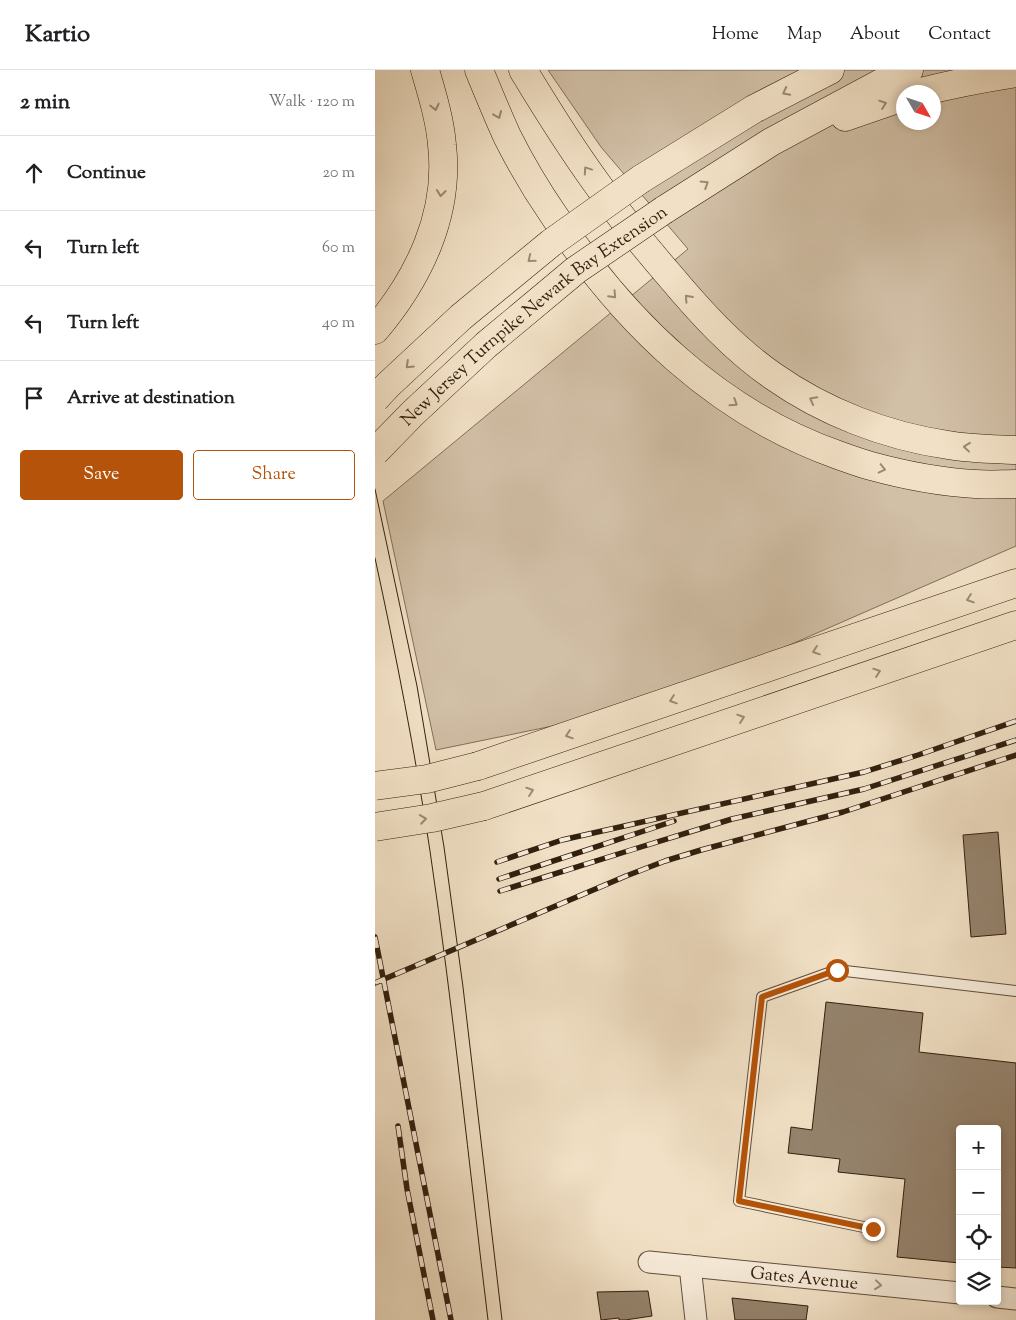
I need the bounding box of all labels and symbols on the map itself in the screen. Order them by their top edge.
north arrow [896,85,941,130]
one-way arrow [783,86,792,96]
one-way arrow [878,100,887,110]
one-way arrow [429,103,440,112]
one-way arrow [491,110,502,119]
one-way arrow [584,166,594,175]
one-way arrow [699,181,709,190]
one-way arrow [436,190,447,198]
street label: New Jersey Turnpike Newark Bay Extension [396,200,674,433]
one-way arrow [528,254,537,263]
one-way arrow [607,290,616,299]
one-way arrow [685,294,694,303]
one-way arrow [405,360,414,369]
one-way arrow [809,396,818,406]
one-way arrow [729,397,738,406]
one-way arrow [963,442,971,453]
one-way arrow [877,463,886,474]
one-way arrow [966,593,975,603]
one-way arrow [812,646,821,656]
one-way arrow [873,668,881,678]
one-way arrow [670,694,678,704]
one-way arrow [737,714,745,724]
one-way arrow [565,729,574,739]
one-way arrow [525,786,534,796]
one-way arrow [419,815,428,825]
route start [826,959,849,982]
route end [862,1218,885,1241]
street label: Gates Avenue [749,1261,859,1298]
one-way arrow [874,1279,882,1290]

